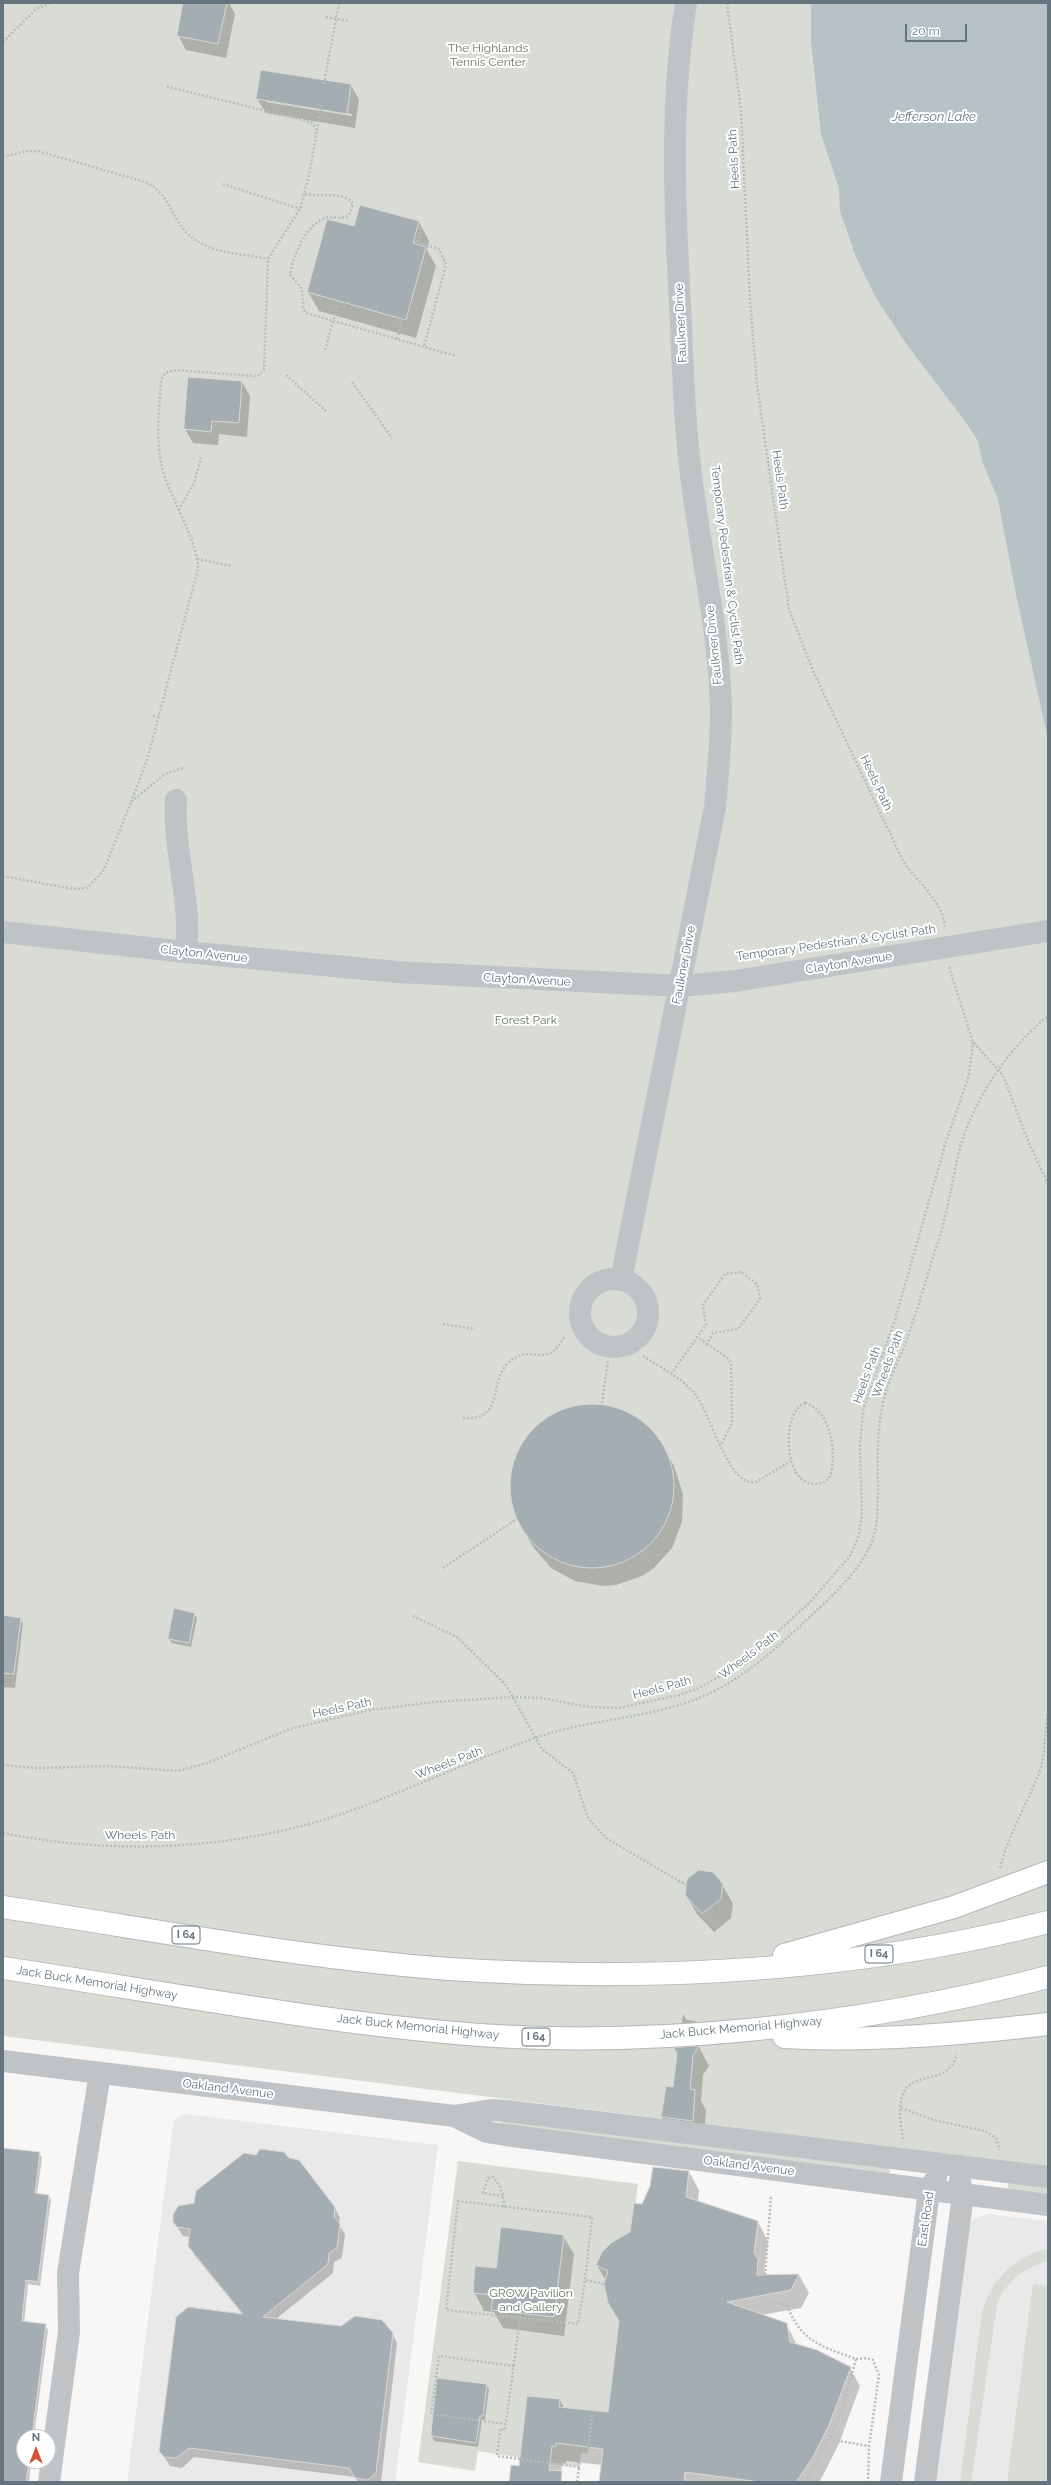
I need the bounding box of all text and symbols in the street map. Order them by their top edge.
scale bar [907,16,969,42]
text: 20 m [912,24,940,38]
park label: The Highlands Tennis Center [448,41,528,69]
water label: Jefferson Lake [892,109,976,125]
street label: Heels Path [725,129,743,189]
street label: Faulkner Drive [672,283,690,363]
street label: Heels Path [769,449,791,511]
street label: Temporary Pedestrian & Cyclist Path [708,464,746,666]
street label: Faulkner Drive [703,605,725,685]
street label: Heels Path [857,753,895,813]
street label: Temporary Pedestrian & Cyclist Path [735,922,937,964]
street label: Faulkner Drive [669,925,699,1005]
street label: Clayton Avenue [160,942,248,966]
street label: Clayton Avenue [805,949,893,977]
street label: Clayton Avenue [483,971,571,989]
park label: Forest Park [495,1013,557,1027]
street label: Wheels Path [869,1328,907,1400]
street label: Heels Path [850,1344,884,1406]
street label: Wheels Path [716,1628,782,1682]
street label: Heels Path [631,1673,693,1703]
street label: Heels Path [311,1695,373,1721]
street label: Wheels Path [413,1744,485,1782]
street label: Wheels Path [105,1828,175,1842]
road number: I 64 [172,1926,200,1944]
road number: I 64 [865,1945,893,1963]
street label: Jack Buck Memorial Highway [15,1963,179,2003]
street label: Jack Buck Memorial Highway [336,2011,500,2043]
street label: Jack Buck Memorial Highway [659,2014,823,2042]
road number: I 64 [522,2028,550,2046]
street label: Oakland Avenue [182,2076,274,2102]
street label: Oakland Avenue [703,2153,795,2179]
street label: East Road [915,2191,937,2247]
park label: GROW Pavilion and Gallery [489,2286,573,2314]
north arrow [16,2429,56,2469]
text: N [32,2431,40,2444]

